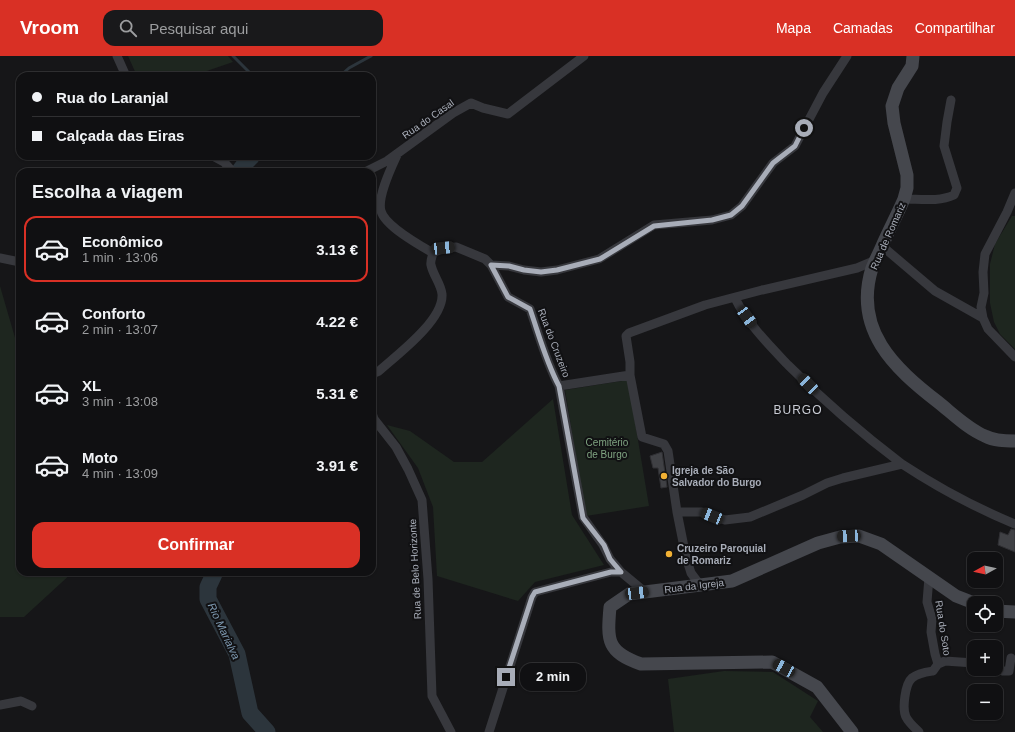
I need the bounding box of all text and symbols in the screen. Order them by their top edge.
search box [103,10,383,46]
text: Vroom [20,17,79,38]
icon: search [117,17,139,39]
text: Pesquisar aqui [149,20,248,37]
text: Mapa [776,20,811,36]
text: Camadas [833,20,893,36]
text: Compartilhar [915,20,995,36]
text: Rua do Laranjal [56,89,169,106]
street label: Rua do Casal [400,97,456,141]
route start [795,119,813,137]
text: Calçada das Eiras [56,127,184,144]
text: Escolha a viagem [32,182,183,202]
street label: Rua de Romariz [868,201,908,271]
icon: car [34,231,70,267]
text: Econômico [82,233,163,250]
text: 3.13 € [316,241,358,258]
car [430,241,456,255]
text: 1 min · 13:06 [82,250,158,265]
icon: car [34,303,70,339]
car [735,304,759,330]
text: Conforto [82,305,145,322]
street label: Rua do Cruzeiro [536,307,572,379]
text: 4.22 € [316,313,358,330]
text: 2 min · 13:07 [82,322,158,337]
car [795,371,821,397]
icon: car [34,375,70,411]
text: XL [82,377,101,394]
text: 5.31 € [316,385,358,402]
text: 3 min · 13:08 [82,394,158,409]
district label: BURGO [773,403,823,417]
park label: Cemitério de Burgo [586,437,629,460]
icon: car [34,447,70,483]
text: Moto [82,449,118,466]
text: 3.91 € [316,457,358,474]
place label: Igreja de São Salvador do Burgo [672,465,761,488]
text: 4 min · 13:09 [82,466,158,481]
marker: Igreja de São Salvador do Burgo [659,471,669,481]
car [699,506,725,526]
street label: Rua de Belo Horizonte [407,518,423,620]
button: Confirmar [32,522,360,568]
car [837,529,861,543]
place label: Cruzeiro Paroquial de Romariz [677,543,766,566]
marker: Cruzeiro Paroquial de Romariz [664,549,674,559]
north arrow [967,552,1003,588]
map controls [967,552,1003,720]
street label: Rua da Igreja [664,577,725,595]
car [624,586,650,600]
button: locate [967,596,1003,632]
street label: Rua do Soto [933,600,953,657]
water label: Rio Marialva [206,601,242,661]
button: + [967,640,1003,676]
car [771,657,797,679]
callout: 2 min [520,663,586,691]
route end [497,668,515,686]
text: 2 min [536,669,570,684]
button: − [967,684,1003,720]

